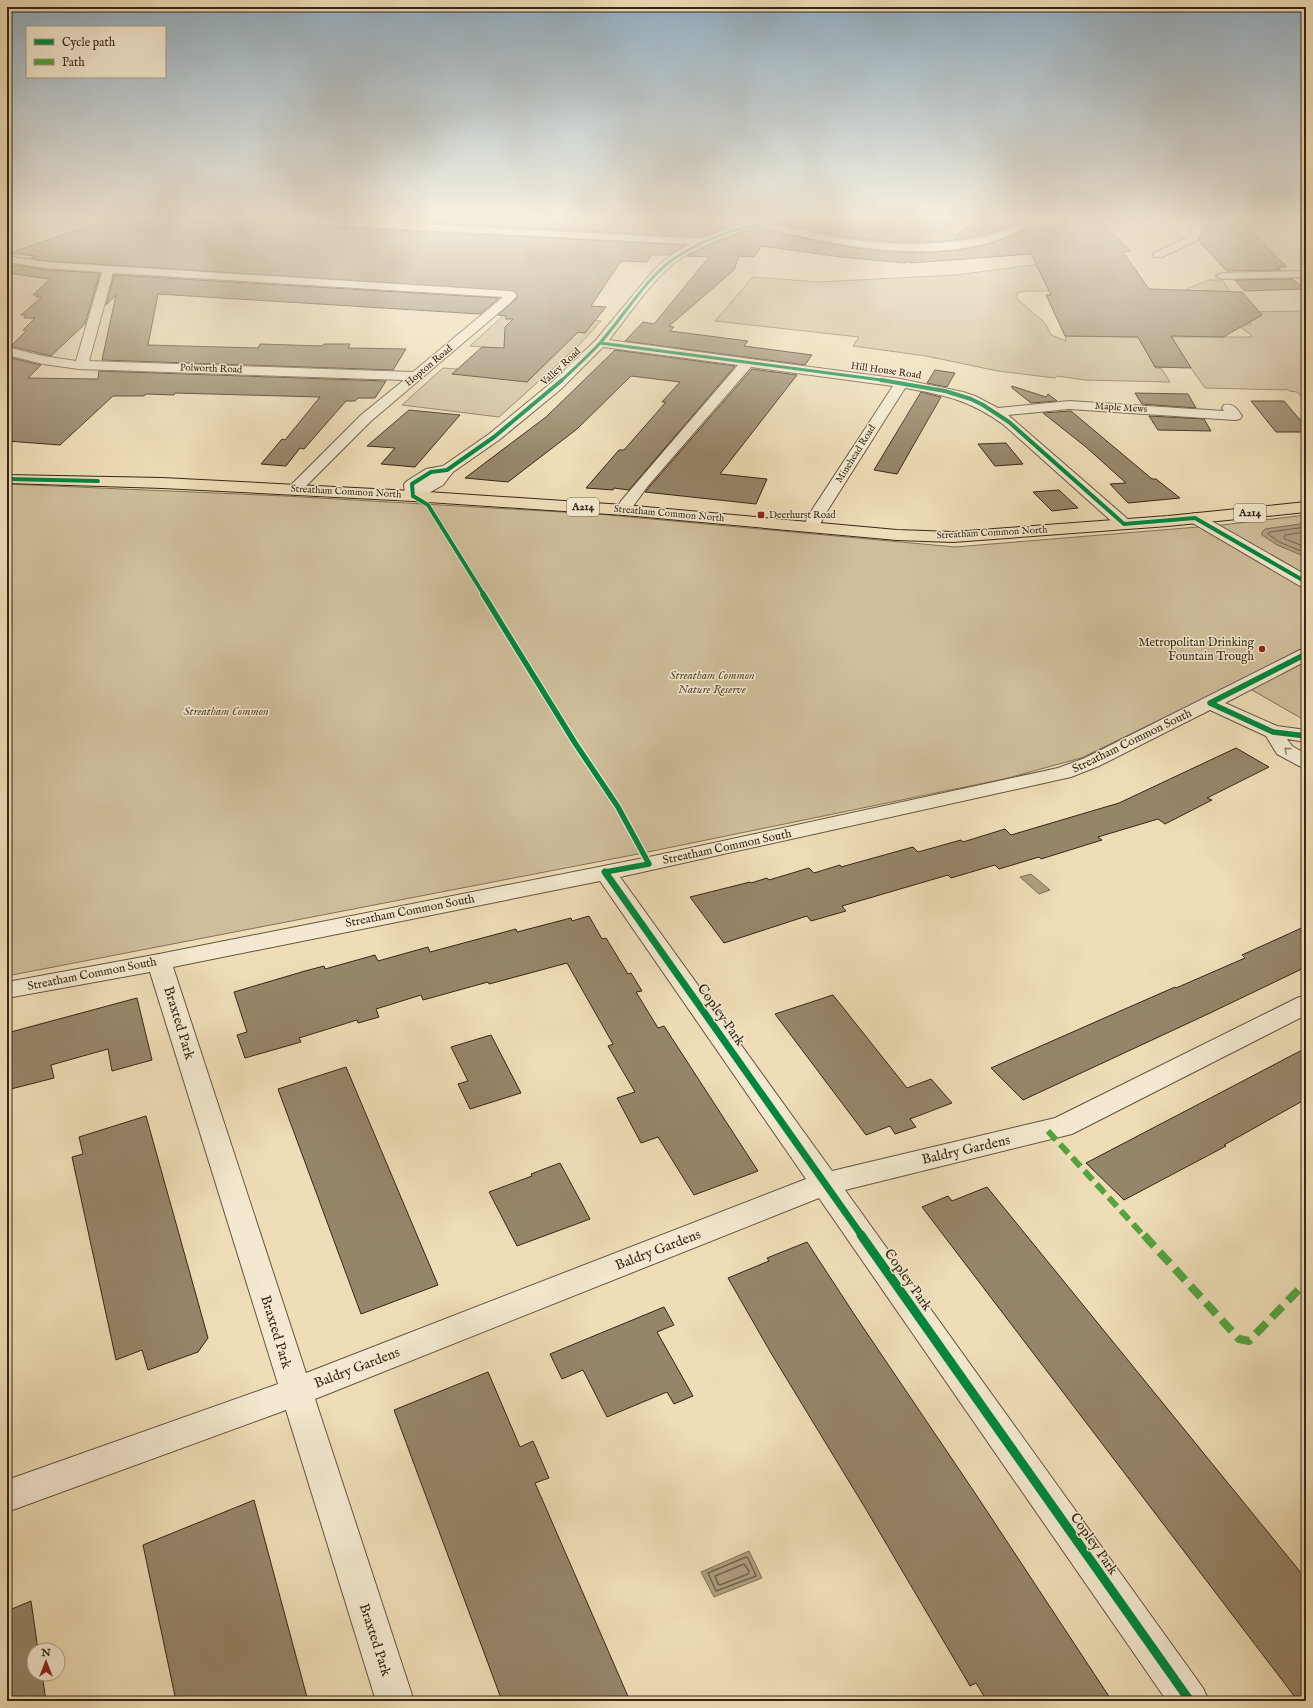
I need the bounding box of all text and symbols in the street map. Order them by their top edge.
legend [26,26,166,78]
text: Cycle path [62,35,116,51]
text: Path [62,55,85,70]
street label: Hopton Road [403,342,456,390]
street label: Valley Road [538,345,584,389]
street label: Hill House Road [850,360,923,382]
street label: Polworth Road [180,361,243,377]
street label: Maple Mews [1094,400,1148,416]
street label: Minehead Road [833,422,879,486]
street label: Streatham Common North [290,483,402,501]
road number: A214 [567,498,599,516]
street label: Streatham Common North [613,503,726,525]
road number: A214 [1234,504,1266,522]
place label: Deerhurst Road [769,509,836,522]
marker: Deerhurst Road [756,510,766,520]
street label: Streatham Common North [936,524,1048,542]
place label: Metropolitan Drinking Fountain Trough [1138,635,1255,664]
marker: Metropolitan Drinking Fountain Trough [1257,644,1267,654]
park label: Streatham Common Nature Reserve [669,668,755,697]
park label: Streatham Common [183,704,269,719]
street label: Streatham Common South [1070,705,1195,777]
one-way arrow [1284,748,1291,755]
street label: Streatham Common South [661,826,793,868]
street label: Streatham Common South [344,891,476,931]
street label: Streatham Common South [26,954,158,994]
street label: Copley Park [693,980,749,1050]
street label: Braxted Park [159,984,199,1062]
street label: Baldry Gardens [920,1131,1012,1169]
street label: Baldry Gardens [613,1225,703,1275]
street label: Copley Park [880,1245,936,1315]
street label: Braxted Park [256,1293,296,1371]
street label: Baldry Gardens [312,1343,402,1393]
street label: Copley Park [1066,1509,1122,1579]
street label: Braxted Park [355,1601,395,1679]
north arrow [26,1642,66,1682]
text: N [40,1646,51,1660]

